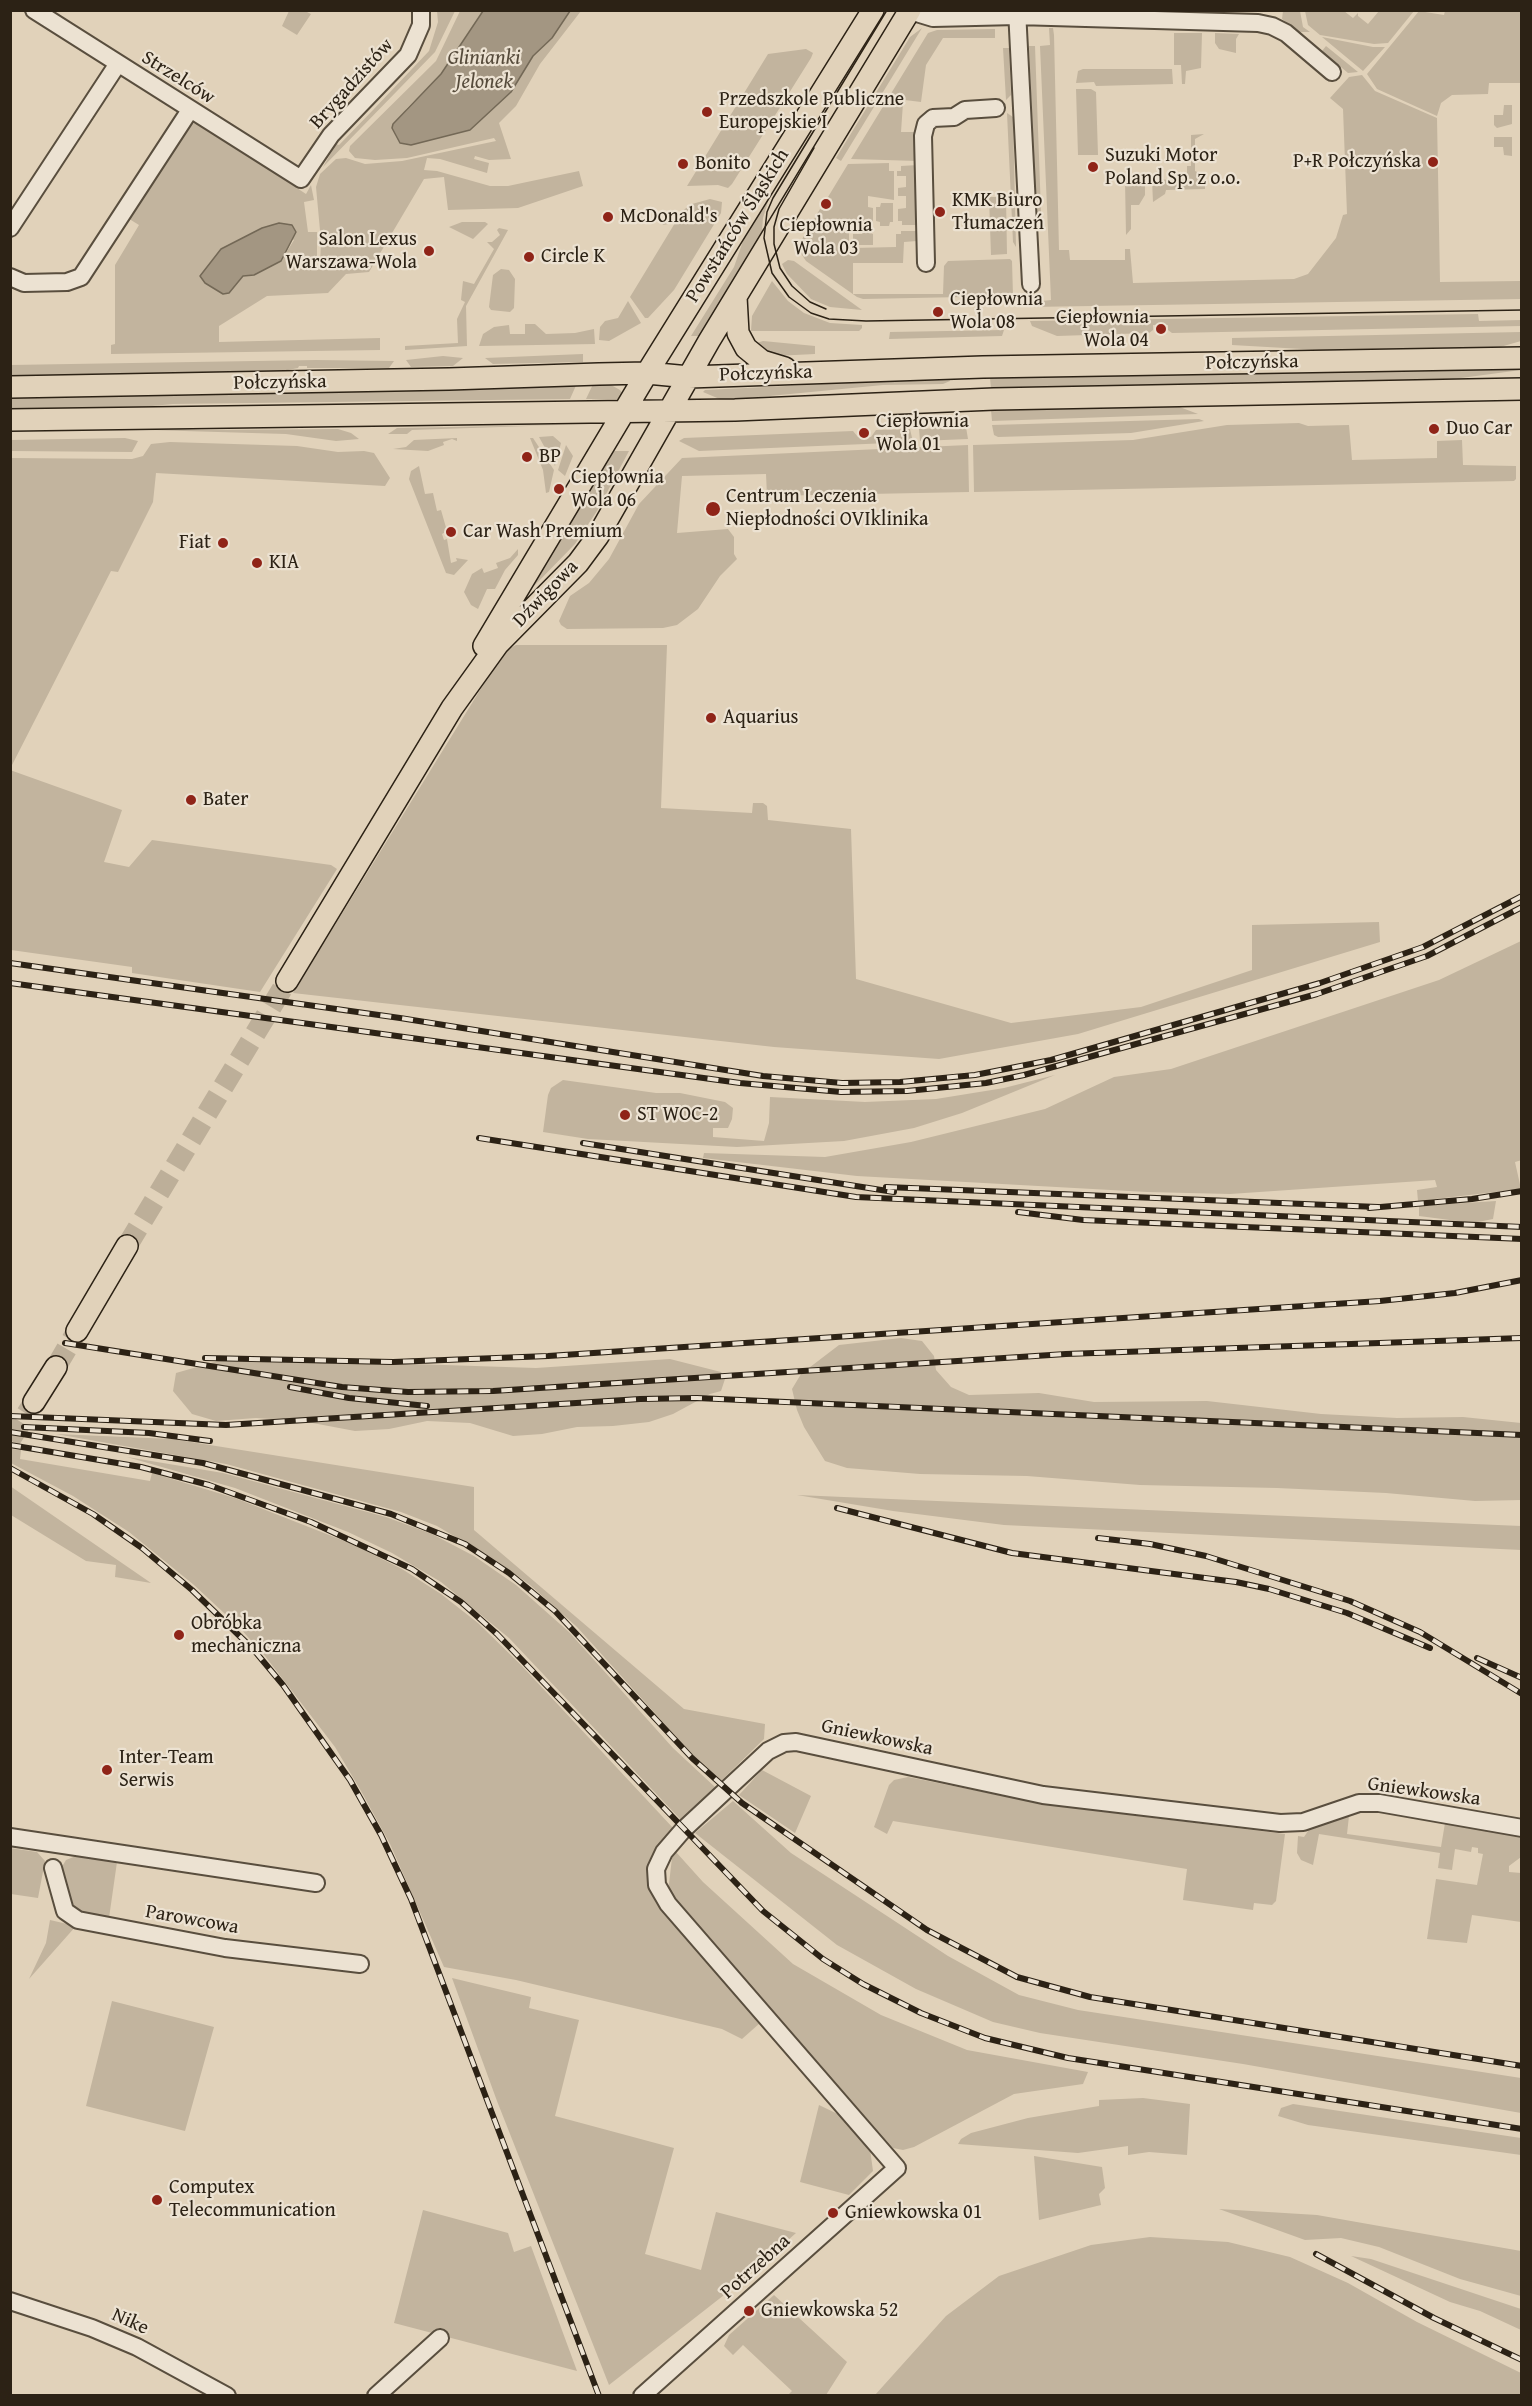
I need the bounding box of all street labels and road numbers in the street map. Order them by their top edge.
street label: Brygadzistów [305,34,399,134]
street label: Strzelców [137,46,219,110]
street label: Powstańców Śląskich [681,145,795,307]
street label: Połczyńska [1205,350,1299,376]
street label: Połczyńska [719,360,813,388]
street label: Połczyńska [233,370,327,396]
street label: Dźwigowa [508,555,584,633]
street label: Gniewkowska [819,1714,935,1762]
street label: Gniewkowska [1366,1772,1482,1812]
street label: Parowcowa [143,1900,241,1940]
street label: Potrzebna [716,2230,796,2304]
street label: Nike [108,2303,152,2341]

